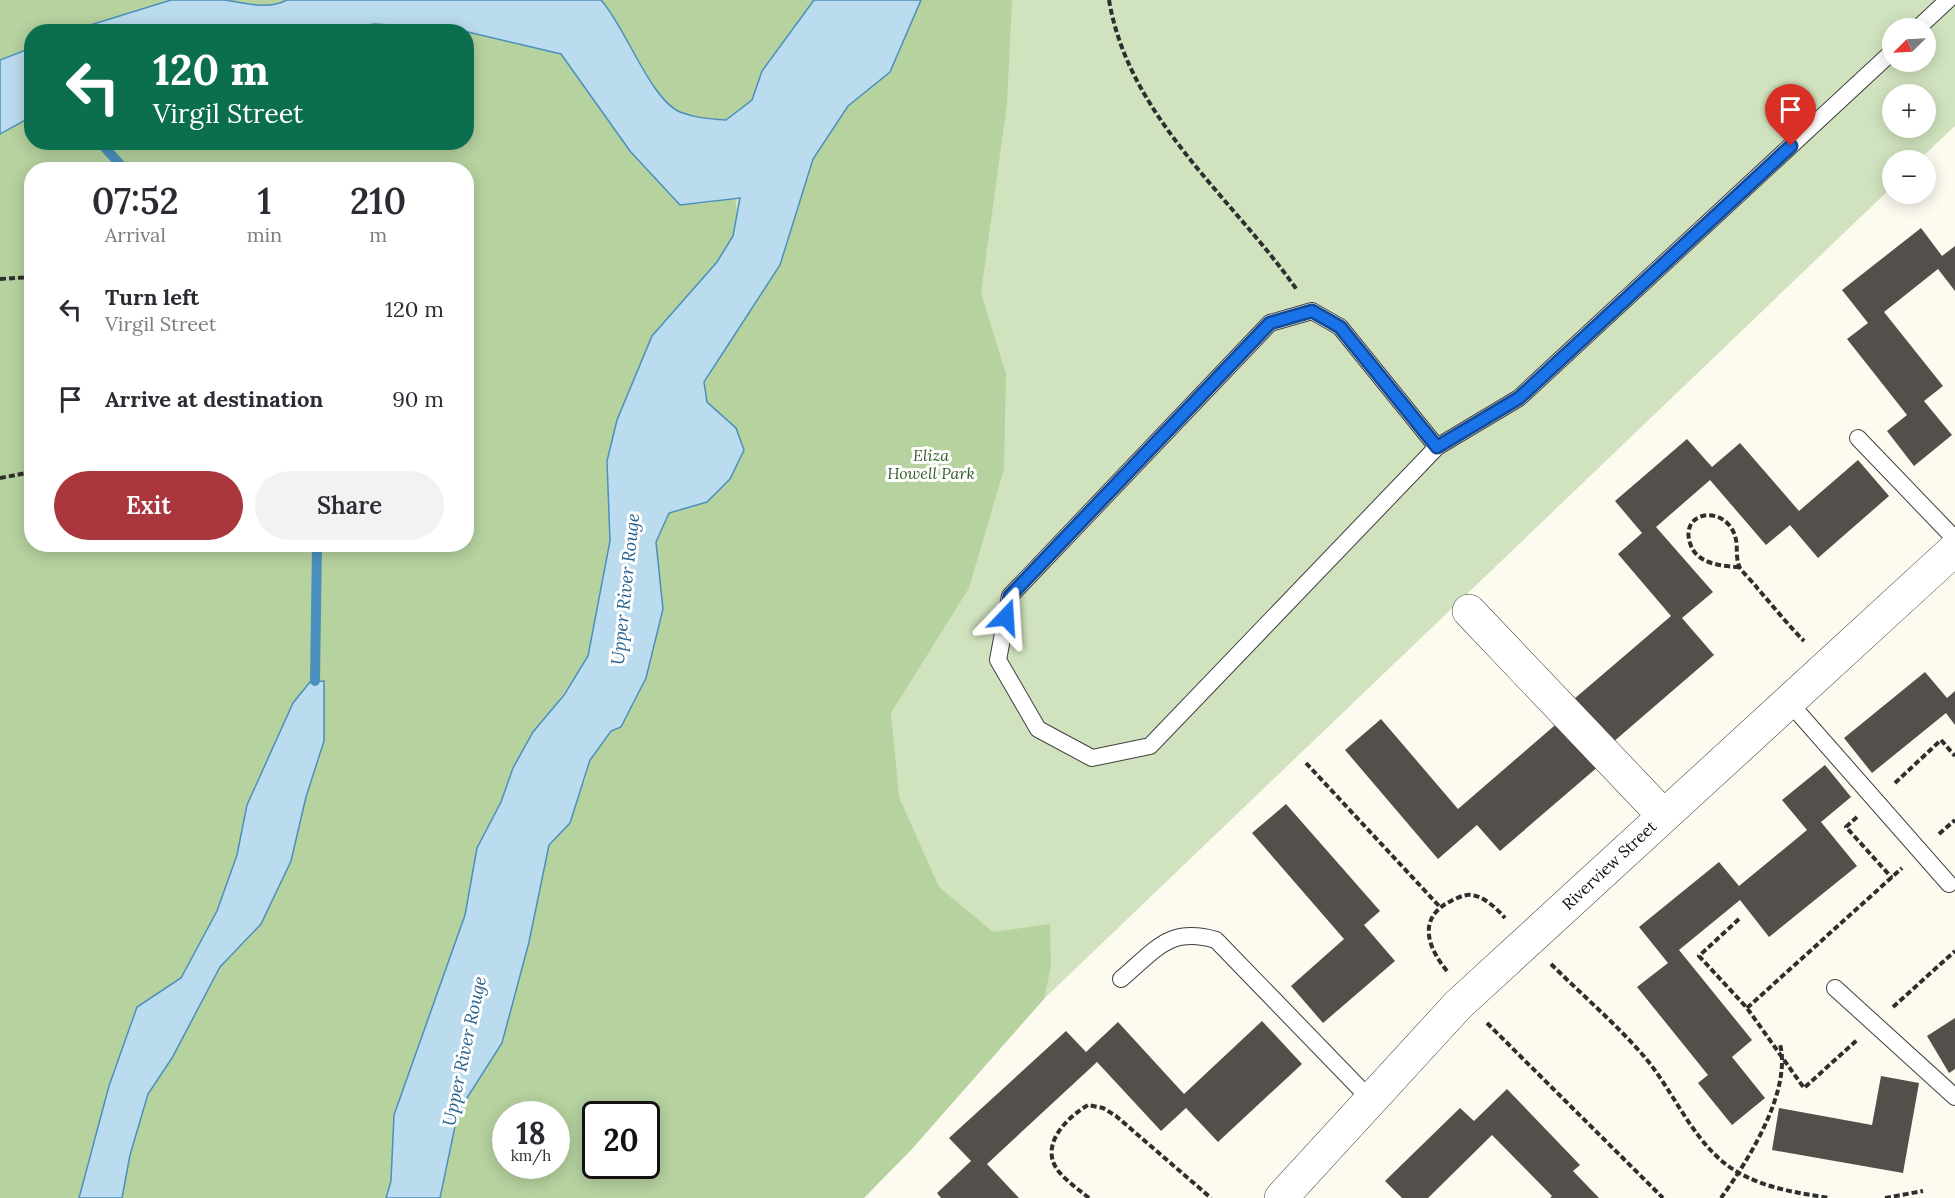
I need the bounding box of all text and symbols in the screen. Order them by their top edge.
north arrow [1882,18,1936,72]
map controls [1882,18,1936,204]
text: 120 m [153,43,269,97]
icon: left [54,48,132,126]
pin [1765,84,1816,146]
button: + [1882,84,1936,138]
icon: arrive [1774,93,1807,126]
text: Virgil Street [153,96,304,130]
button: − [1882,150,1936,204]
text: 07:52 [92,178,179,224]
text: 1 [257,178,272,224]
text: 210 [350,178,406,224]
text: Arrival [105,222,166,247]
text: min [247,222,282,247]
text: m [369,222,387,247]
text: Turn left [105,283,199,311]
icon: left [54,293,87,326]
text: 120 m [385,295,444,323]
text: Virgil Street [105,311,217,336]
icon: arrive [54,383,87,416]
text: Arrive at destination [105,385,323,413]
text: 90 m [392,385,444,413]
park label: Eliza Howell Park [887,445,975,483]
button: Exit [54,471,243,540]
button: Share [255,471,444,540]
water label: Upper River Rouge [606,512,644,666]
position arrow [974,585,1038,649]
street label: Riverview Street [1558,816,1661,914]
water label: Upper River Rouge [437,974,491,1128]
speed limit sign: 20 [582,1101,660,1179]
text: 18 [516,1114,546,1152]
text: km/h [511,1146,551,1165]

